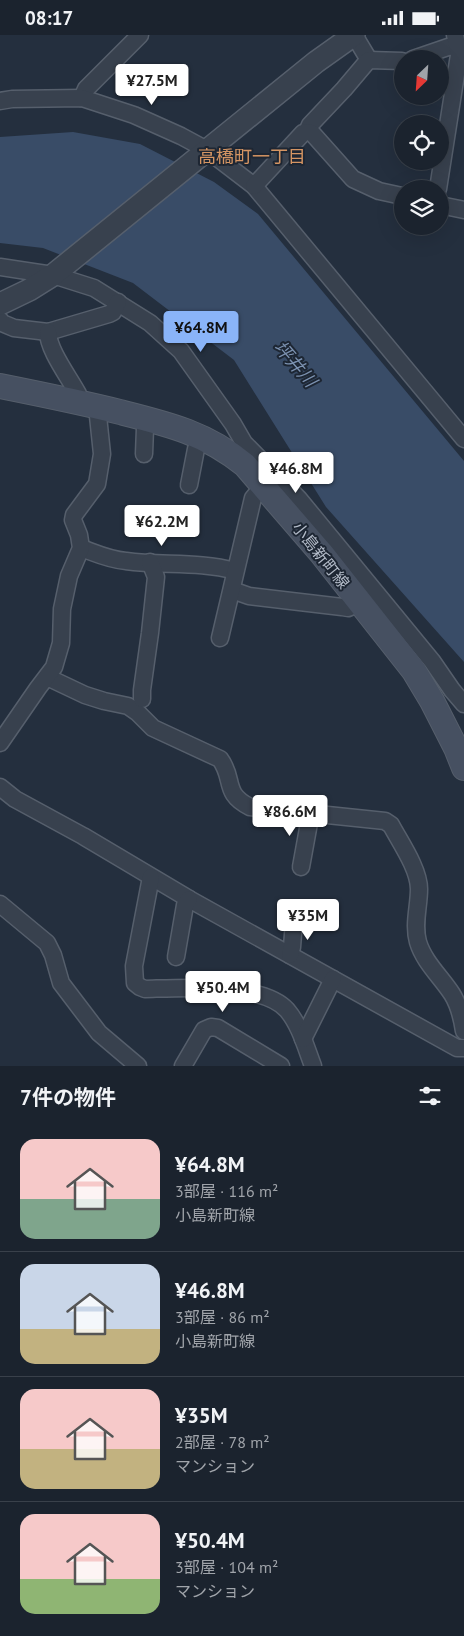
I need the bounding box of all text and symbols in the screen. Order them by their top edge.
text: 08:17 [25,6,73,30]
north arrow [394,50,449,105]
map controls [394,50,449,235]
pin: ¥27.5M [111,63,193,106]
text: ¥27.5M [126,70,178,90]
button: locate [394,115,449,170]
district label: 高橋町一丁目 [198,145,306,168]
button: layers [394,180,449,235]
pin: ¥64.8M [160,311,242,353]
text: ¥64.8M [174,317,228,337]
water label: 坪井川 [269,336,323,393]
pin: ¥46.8M [255,451,337,494]
text: ¥46.8M [269,458,323,478]
pin: ¥62.2M [121,505,203,547]
text: ¥62.2M [135,511,189,531]
street label: 小島新町線 [288,518,354,592]
pin: ¥86.6M [249,795,331,837]
text: ¥86.6M [263,801,317,821]
pin: ¥35M [278,899,338,941]
text: ¥35M [288,905,328,925]
pin: ¥50.4M [182,971,264,1013]
text: ¥50.4M [196,977,250,997]
icon: filters [416,1082,444,1110]
text: 7件の物件 [20,1084,116,1111]
text: ¥64.8M [175,1151,245,1178]
icon: home [60,1159,120,1219]
text: 3部屋 · 116 m² [175,1181,278,1201]
text: 小島新町線 [175,1205,255,1225]
text: ¥46.8M [175,1277,245,1304]
icon: home [60,1284,120,1344]
text: 3部屋 · 86 m² [175,1307,270,1327]
text: 小島新町線 [175,1331,255,1351]
text: ¥35M [175,1402,228,1429]
icon: home [60,1409,120,1469]
text: 2部屋 · 78 m² [175,1432,270,1452]
text: マンション [175,1456,255,1476]
text: ¥50.4M [175,1527,245,1554]
icon: home [60,1534,120,1594]
text: 3部屋 · 104 m² [175,1557,278,1577]
text: マンション [175,1581,255,1601]

